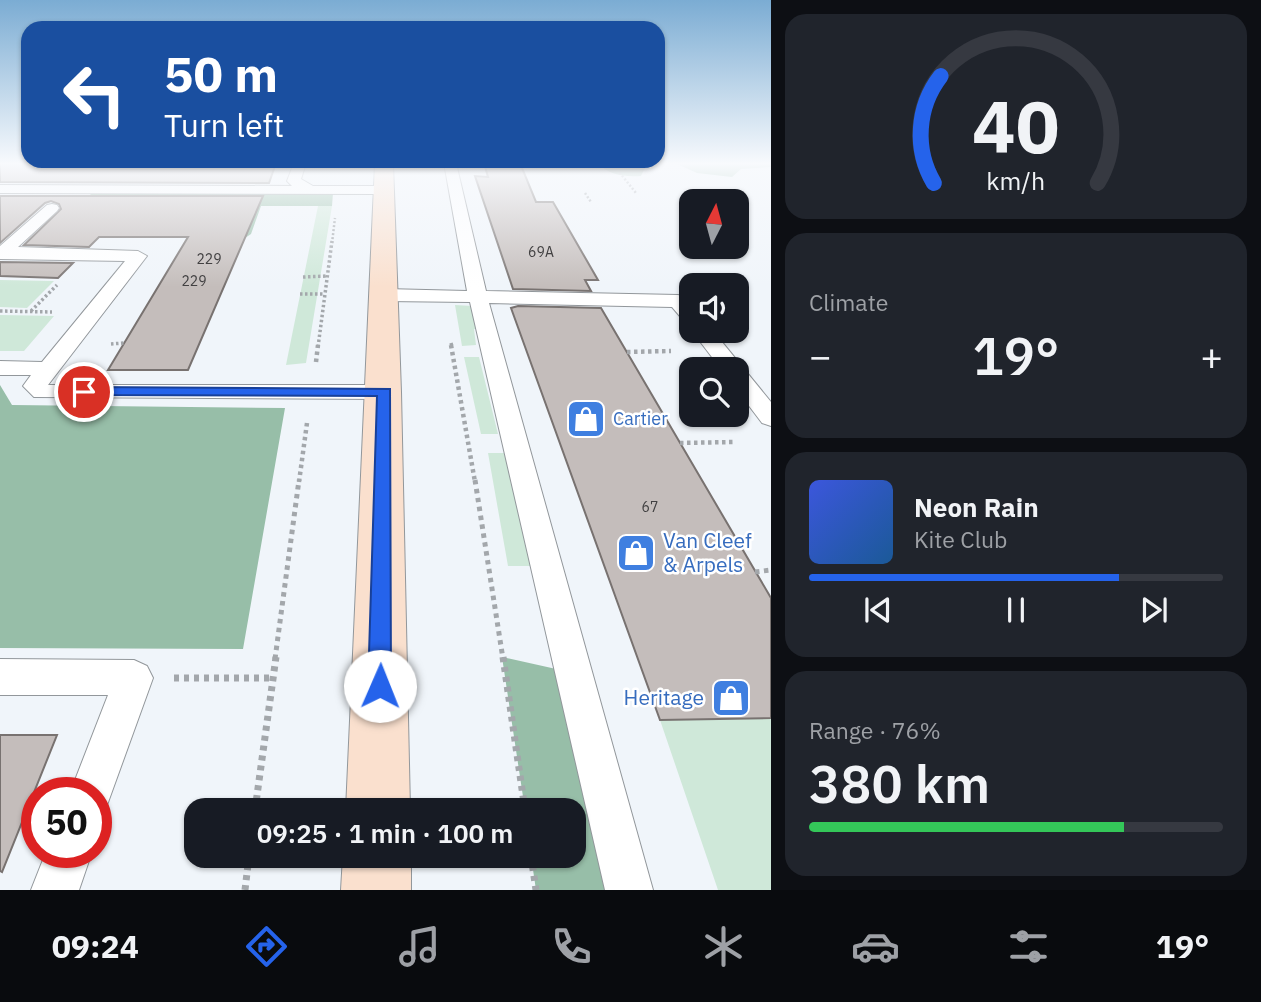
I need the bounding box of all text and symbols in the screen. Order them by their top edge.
text: 50 m [164,42,278,105]
icon: left [49,49,140,140]
text: 40 [972,78,1060,173]
text: Turn left [164,104,284,146]
text: km/h [987,163,1045,196]
north arrow [679,189,749,259]
map controls [679,189,749,427]
house number: 69А [528,243,554,261]
house number: 229 [196,250,222,268]
house number: 229 [181,272,207,290]
button: sound [679,273,749,343]
text: Climate [809,287,888,317]
text: 19° [973,322,1059,389]
text: − [809,331,832,380]
text: + [1200,331,1223,380]
button: search [679,357,749,427]
pin [54,362,114,422]
icon: arrive [65,373,103,411]
shop icon: Cartier [565,398,607,440]
place label: Cartier [613,407,668,430]
text: Neon Rain [914,490,1039,524]
house number: 67 [642,498,658,516]
text: Kite Club [914,524,1007,554]
place label: Van Cleef & Arpels [663,526,752,578]
shop icon: Van Cleef & Arpels [615,532,657,574]
icon: previous [859,591,897,629]
icon: pause [997,591,1035,629]
icon: next [1135,591,1173,629]
position arrow [343,649,417,723]
shop icon: Heritage [710,677,752,719]
place label: Heritage [624,683,704,711]
text: Range · 76% [809,715,941,745]
text: 380 km [809,750,990,817]
speed limit sign: 50 [21,777,112,868]
text: 09:25 · 1 min · 100 m [257,816,513,850]
icon: directions [242,922,291,971]
icon: music [395,922,444,971]
icon: phone [547,922,596,971]
icon: climate [699,922,748,971]
icon: car [851,922,900,971]
icon: filters [1004,922,1053,971]
text: 09:24 [52,925,139,967]
text: 19° [1156,925,1209,967]

